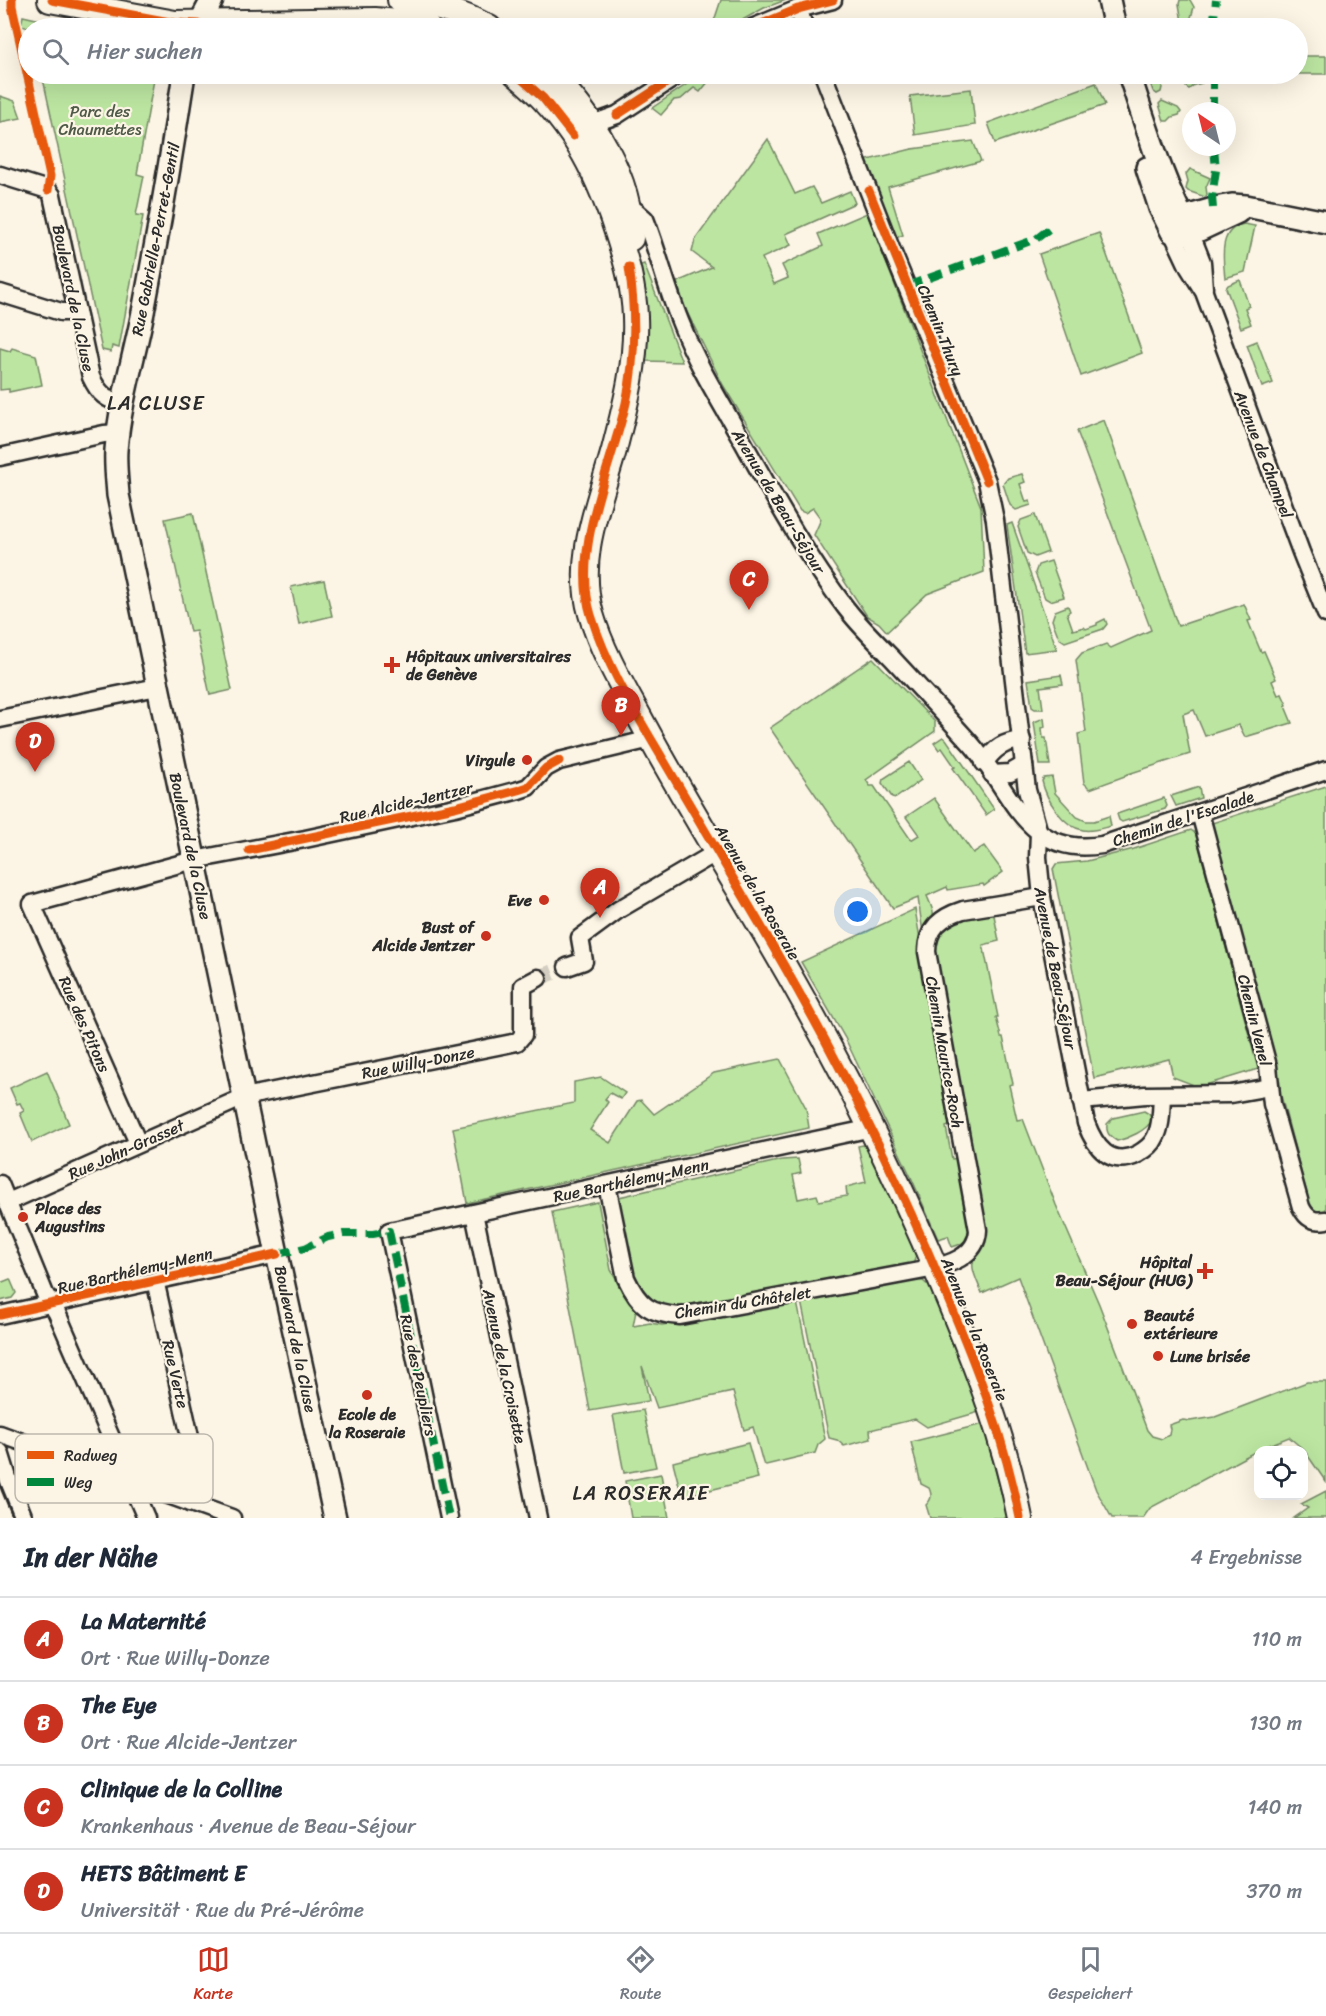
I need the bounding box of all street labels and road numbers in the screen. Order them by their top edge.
street label: Rue Gabrielle-Perret-Gentil [123,140,189,338]
street label: Boulevard de la Cluse [44,222,103,374]
street label: Chemin Thury [909,280,972,381]
street label: Avenue de Champel [1225,385,1301,523]
street label: Avenue de Beau-Séjour [723,422,834,581]
street label: Boulevard de la Cluse [161,770,220,922]
street label: Rue Alcide-Jentzer [337,773,477,832]
street label: Chemin de l'Escalade [1109,782,1258,855]
street label: Avenue de la Roseraie [706,818,808,966]
street label: Avenue de Beau-Séjour [1025,883,1086,1053]
street label: Rue des Pitons [50,971,119,1078]
street label: Chemin Venel [1229,971,1280,1069]
street label: Chemin Maurice-Roch [917,974,972,1130]
street label: Rue Willy-Donze [359,1037,477,1088]
street label: Rue John-Grasset [63,1111,189,1188]
street label: Rue Barthélemy-Menn [551,1150,712,1211]
street label: Rue Barthélemy-Menn [55,1238,216,1302]
street label: Avenue de la Roseraie [932,1252,1017,1406]
street label: Boulevard de la Cluse [266,1263,325,1415]
street label: Chemin du Châtelet [673,1277,814,1328]
street label: Avenue de la Croisette [474,1285,535,1446]
street label: Rue des Peupliers [391,1312,446,1439]
street label: Rue Verte [154,1337,197,1411]

